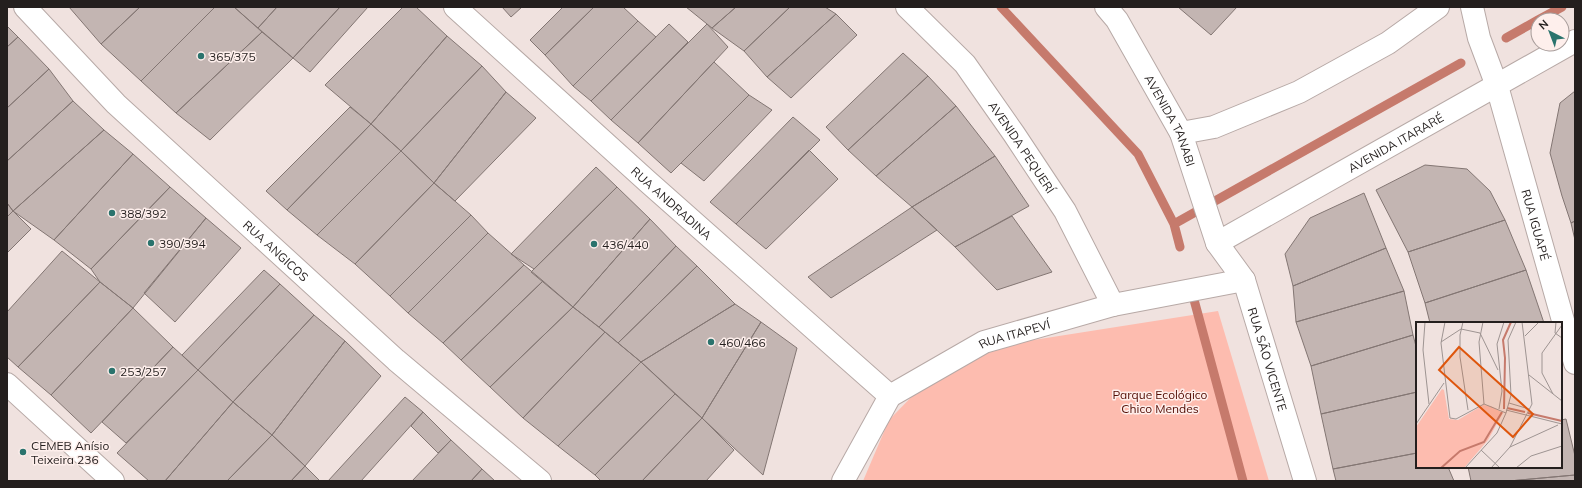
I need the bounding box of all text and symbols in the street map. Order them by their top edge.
north arrow [1530,12,1570,52]
text: N [1536,17,1551,33]
place label: 365/375 [209,49,256,64]
marker: 365/375 [196,51,206,61]
street label: AVENIDA TANABI [1142,72,1199,168]
street label: AVENIDA PEQUERÍ [986,98,1059,197]
street label: AVENIDA ITARARÉ [1345,109,1446,175]
street label: RUA ANDRADINA [628,163,715,243]
street label: RUA IGUAPÉ [1519,187,1553,262]
place label: 388/392 [120,206,167,221]
marker: 388/392 [107,208,117,218]
street label: RUA ANGICOS [240,217,312,284]
place label: 390/394 [159,236,206,251]
place label: 436/440 [602,237,649,252]
marker: 390/394 [146,238,156,248]
marker: 436/440 [589,239,599,249]
street label: RUA SÃO VICENTE [1245,305,1291,413]
street label: RUA ITAPEVÍ [976,316,1053,351]
inset map [1416,322,1562,468]
place label: 460/466 [719,335,766,350]
marker: 460/466 [706,337,716,347]
place label: 253/257 [120,364,167,379]
marker: 253/257 [107,366,117,376]
park label: Parque Ecológico Chico Mendes [1113,387,1208,416]
place label: CEMEB Anísio Teixeira 236 [31,438,109,467]
marker: CEMEB Anísio Teixeira 236 [18,447,28,457]

